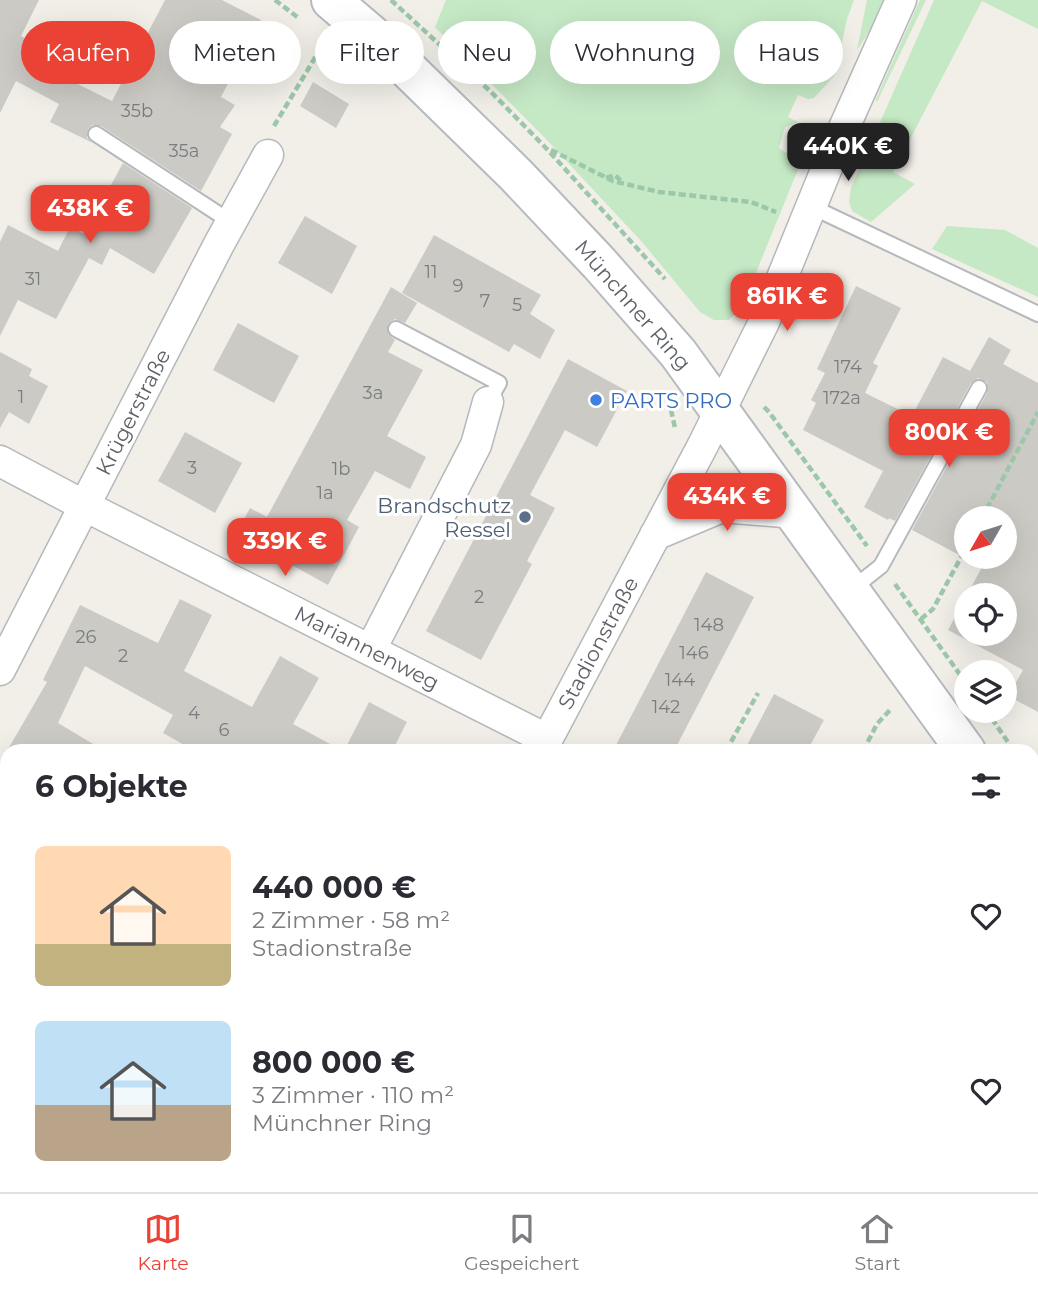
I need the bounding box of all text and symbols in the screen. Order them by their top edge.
chip: Kaufen [21,21,155,84]
chip: Mieten [169,21,301,84]
chip: Filter [315,21,424,84]
chip: Neu [438,21,536,84]
chip: Wohnung [550,21,720,84]
chip: Haus [734,21,843,84]
house number: 35b [121,100,153,122]
pin: 440K € [791,124,905,183]
text: 440K € [803,132,893,160]
house number: 35a [169,140,199,162]
pin: 438K € [33,186,147,245]
text: 438K € [47,194,133,222]
street label: Münchner Ring [570,235,696,375]
house number: 11 [425,261,438,283]
house number: 31 [25,268,41,290]
pin: 861K € [730,274,844,333]
house number: 9 [453,275,464,297]
text: 861K € [746,282,828,310]
house number: 7 [480,290,490,312]
house number: 5 [512,294,522,316]
street label: Krügerstraße [91,345,175,479]
house number: 174 [834,356,862,378]
house number: 3a [363,382,383,404]
house number: 1 [18,386,24,408]
house number: 172a [823,387,861,409]
place label: PARTS PRO [610,388,732,413]
marker: PARTS PRO [588,392,604,408]
pin: 800K € [892,410,1006,469]
text: 800K € [905,418,993,446]
house number: 3 [187,457,197,479]
house number: 1b [332,458,350,480]
pin: 434K € [670,474,784,533]
house number: 1a [316,482,334,504]
text: 434K € [683,482,771,510]
place label: Brandschutz Ressel [377,493,511,542]
north arrow [954,506,1017,569]
map controls [954,506,1017,723]
marker: Brandschutz Ressel [517,509,533,525]
pin: 339K € [228,518,342,578]
text: 339K € [243,527,327,555]
street label: Stadionstraße [553,573,643,713]
button: locate [954,583,1017,646]
house number: 2 [474,586,484,608]
street label: Mariannenweg [290,601,444,695]
house number: 148 [694,614,724,636]
house number: 26 [75,626,97,648]
house number: 146 [679,642,709,664]
house number: 2 [118,645,128,667]
button: layers [954,660,1017,723]
house number: 144 [665,669,695,691]
house number: 142 [652,696,680,718]
house number: 4 [188,702,200,724]
house number: 6 [219,719,230,741]
icon: filters [967,767,1005,805]
text: 6 Objekte [35,768,188,805]
text: 440 000 € [252,869,416,906]
icon: home [91,874,175,958]
icon: heart [967,897,1005,935]
text: 2 Zimmer · 58 m² [252,906,450,934]
text: Stadionstraße [252,934,412,962]
text: 800 000 € [252,1044,415,1081]
icon: home [91,1049,175,1133]
icon: heart [967,1072,1005,1110]
text: 3 Zimmer · 110 m² [252,1081,454,1109]
text: Münchner Ring [252,1109,432,1137]
tab: Karte [138,1210,189,1275]
tab: Gespeichert [464,1210,579,1275]
tab: Start [855,1210,900,1275]

